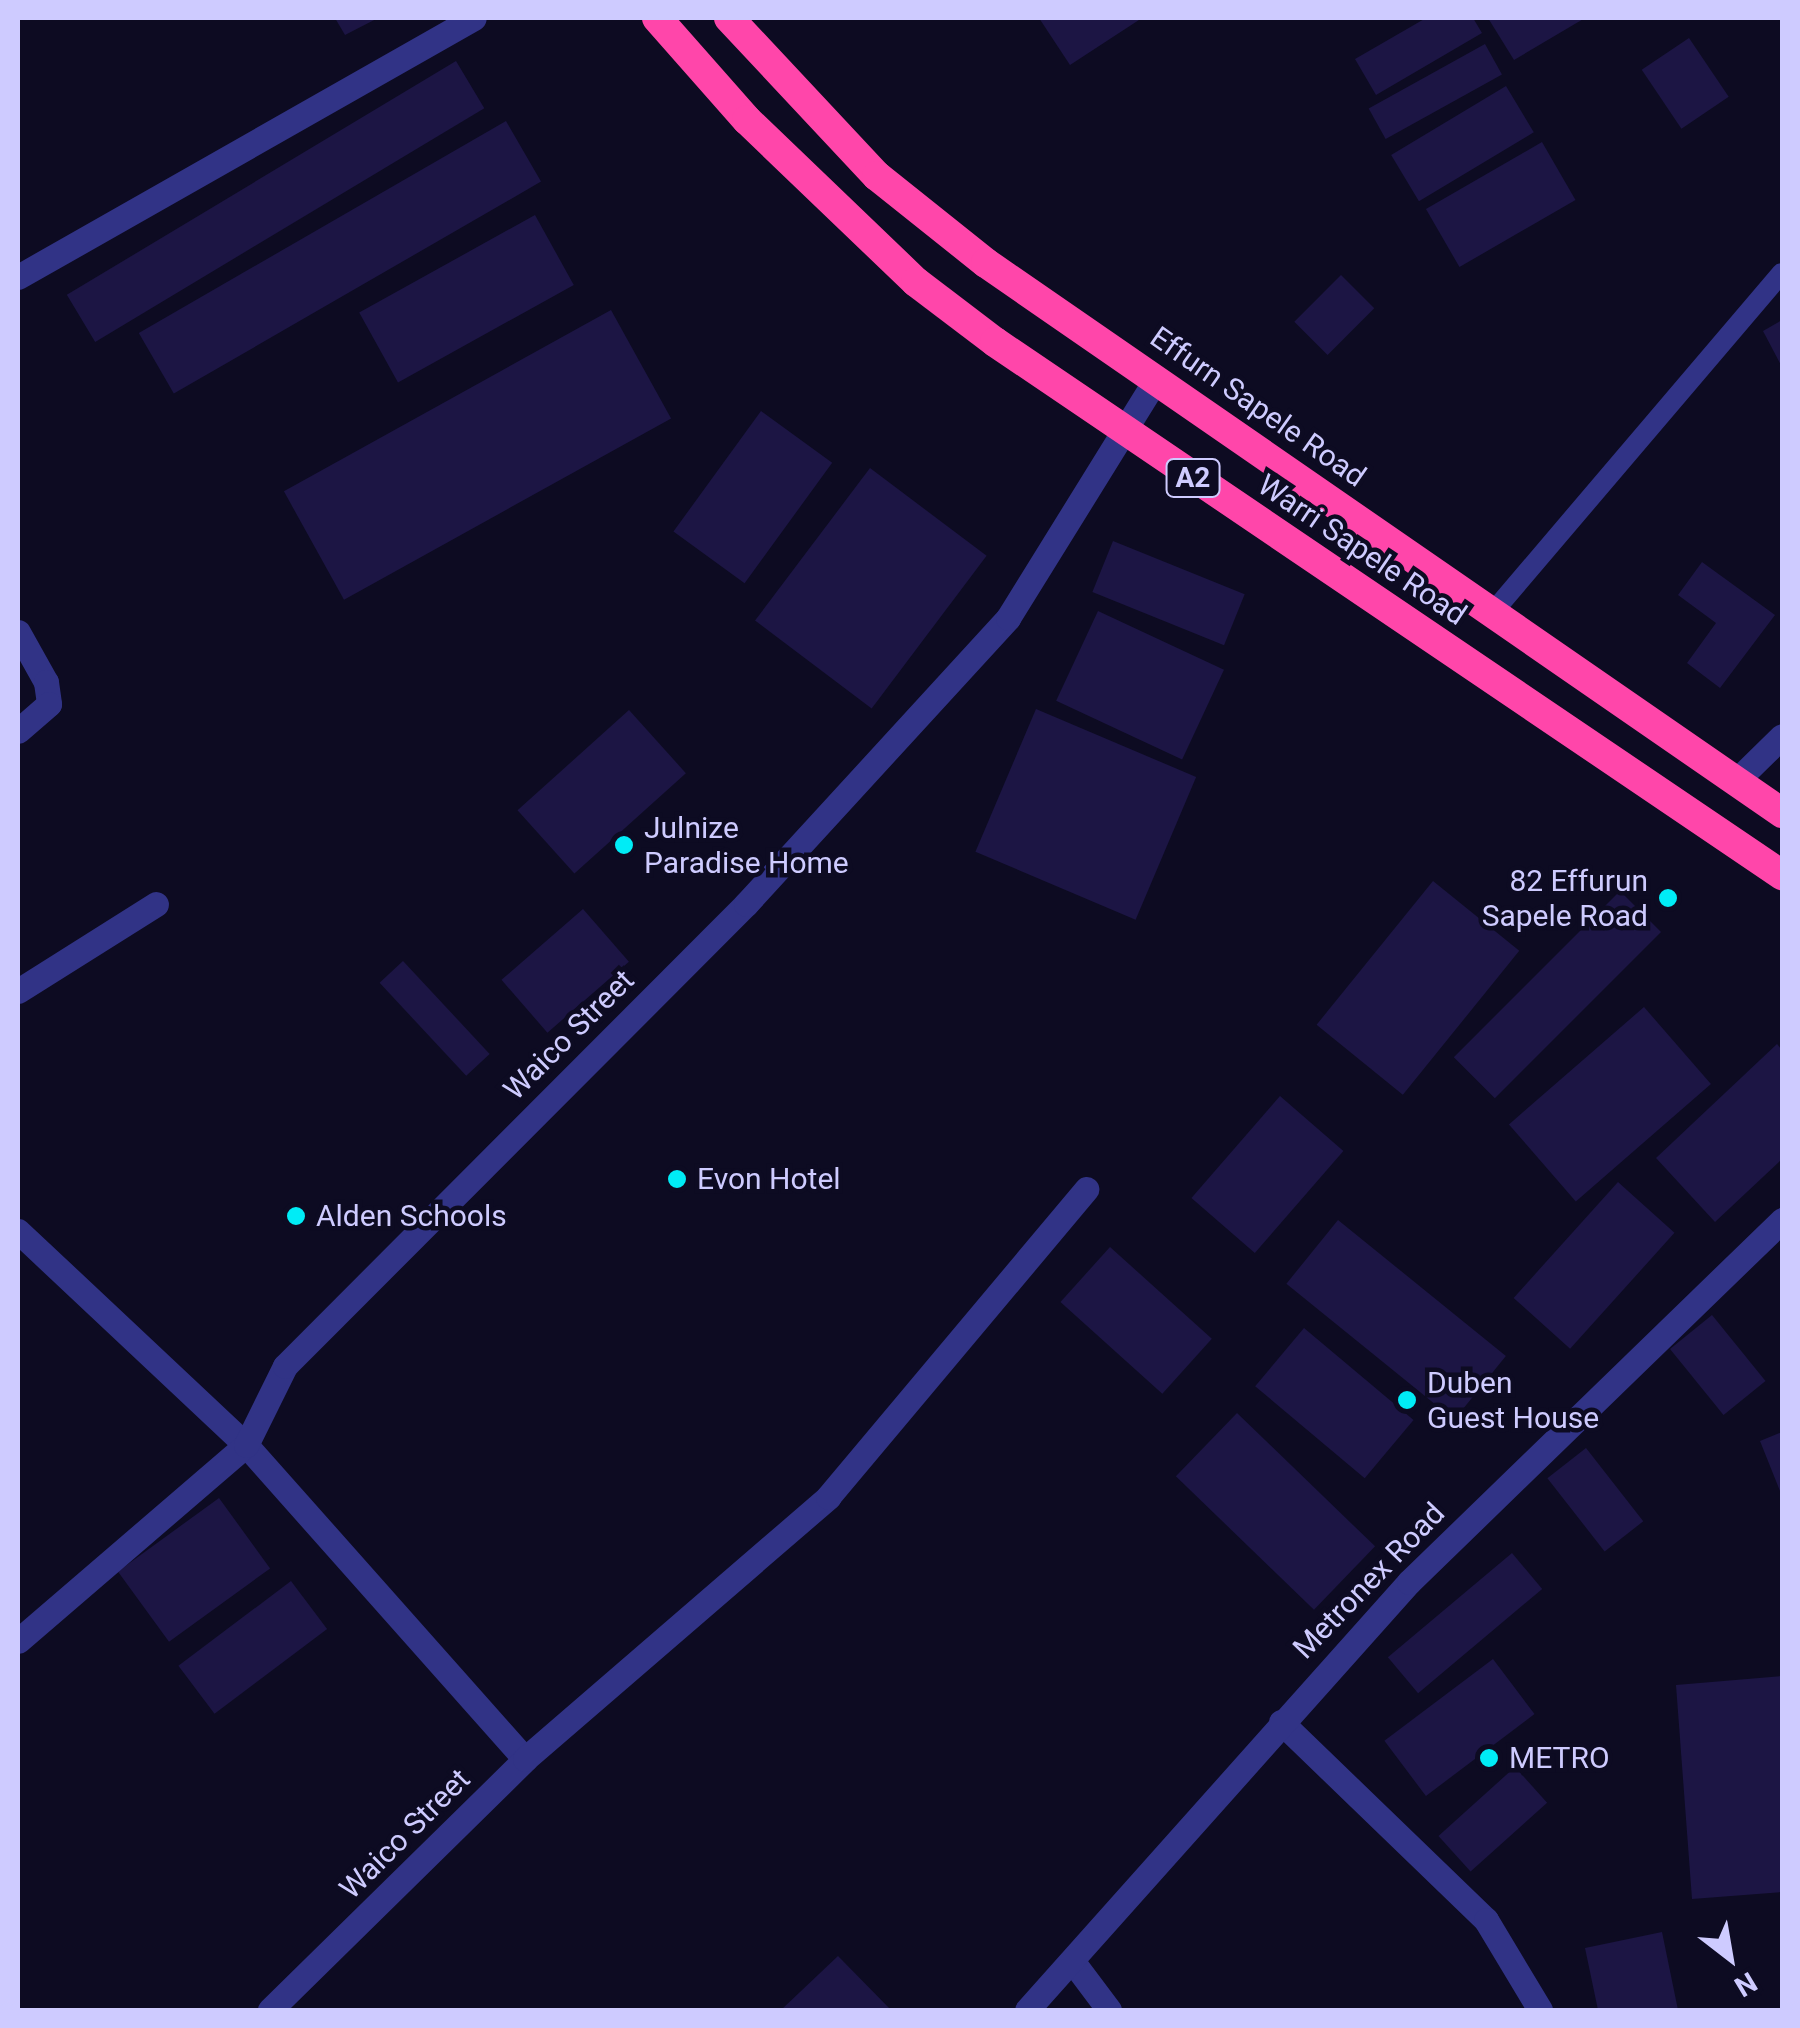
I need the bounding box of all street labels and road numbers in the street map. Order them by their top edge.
street label: Effurn Sapele Road [1143,319,1373,495]
road number: A2 [1166,455,1220,501]
street label: Warri Sapele Road [1251,467,1473,633]
street label: Waico Street [496,962,642,1108]
street label: Metronex Road [1286,1496,1452,1666]
street label: Waico Street [332,1761,478,1907]

